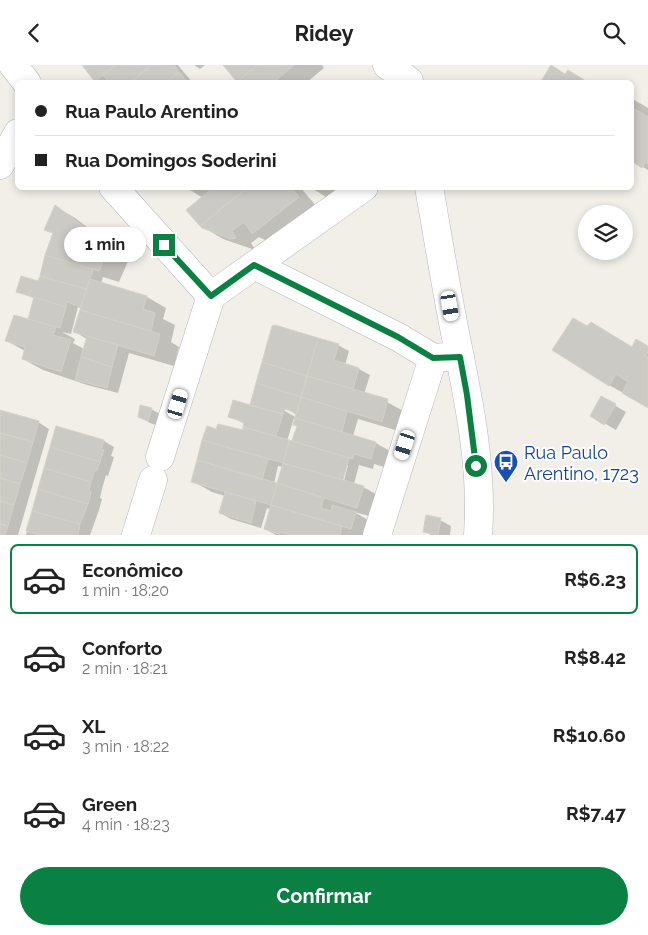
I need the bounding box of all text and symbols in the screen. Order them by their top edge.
icon: back [20,19,48,47]
icon: search [600,19,628,47]
text: Ridey [294,20,354,46]
text: Rua Paulo Arentino [65,100,239,122]
text: Rua Domingos Soderini [65,149,277,171]
map controls [578,205,633,260]
button: layers [578,205,633,260]
callout: 1 min [64,227,146,263]
route end [153,234,175,256]
text: 1 min [85,235,125,254]
car [440,290,459,322]
car [166,387,189,421]
car [393,428,416,462]
place label: Rua Paulo Arentino, 1723 [524,442,639,484]
bus stop icon: Rua Paulo Arentino, 1723 [493,449,519,483]
route start [465,455,487,477]
icon: car [22,557,67,602]
text: Econômico [82,559,183,581]
text: R$6.23 [564,568,626,590]
text: 1 min · 18:20 [82,581,169,600]
icon: car [22,635,67,680]
text: Conforto [82,637,162,659]
text: R$8.42 [564,646,626,668]
text: 2 min · 18:21 [82,659,168,678]
icon: car [22,713,67,758]
text: XL [82,715,105,737]
text: R$10.60 [553,724,626,746]
text: 3 min · 18:22 [82,737,169,756]
icon: car [22,791,67,836]
text: Green [82,793,137,815]
text: R$7.47 [566,802,626,824]
text: 4 min · 18:23 [82,815,170,834]
button: Confirmar [20,867,628,925]

